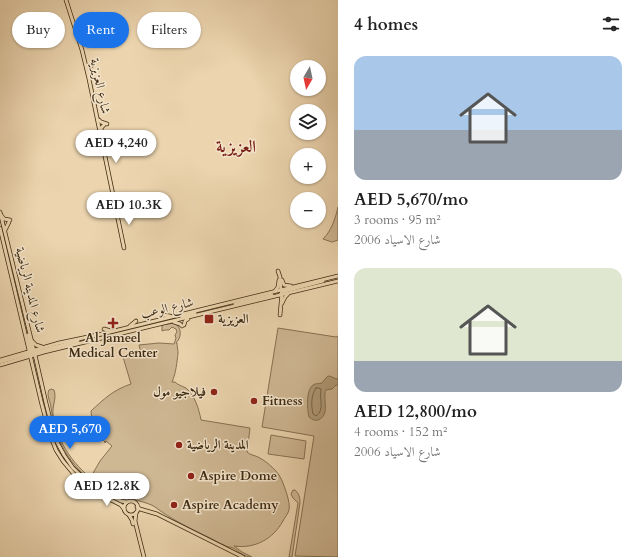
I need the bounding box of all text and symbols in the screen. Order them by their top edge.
chip: Buy [12,12,65,48]
chip: Rent [73,12,129,48]
chip: Filters [137,12,201,48]
text: 4 homes [354,13,418,36]
icon: filters [600,13,622,35]
street label: شارع العزيزية [83,56,115,116]
north arrow [290,60,326,96]
map controls [290,60,326,228]
icon: home [452,82,524,154]
button: layers [290,104,326,140]
pin: AED 4,240 [70,130,162,164]
text: AED 4,240 [84,134,148,152]
district label: العزيزية [216,135,256,158]
button: + [290,148,326,184]
text: AED 5,670/mo [354,188,468,211]
pin: AED 10.3K [83,192,175,226]
button: − [290,192,326,228]
text: AED 10.3K [96,196,163,214]
text: 3 rooms · 95 m² [354,211,441,229]
text: شارع الاسياد 2006 [354,231,441,249]
street label: شارع المدينة الرياضية [9,245,49,335]
street label: شارع الوعب [139,293,195,325]
icon: home [452,294,524,366]
place label: العزيزية [218,310,249,328]
marker: العزيزية [203,313,215,325]
marker: Al Jameel Medical Center [107,317,119,329]
place label: Al Jameel Medical Center [68,329,158,362]
place label: فيلاجيو مول [153,383,206,401]
marker: فيلاجيو مول [209,387,219,397]
place label: Fitness [262,392,303,410]
marker: Fitness [249,396,259,406]
text: AED 12,800/mo [354,400,477,423]
pin: AED 5,670 [24,416,116,450]
text: AED 5,670 [38,420,102,438]
text: 4 rooms · 152 m² [354,423,447,441]
place label: المدينة الرياضية [187,436,249,454]
marker: المدينة الرياضية [174,440,184,450]
text: شارع الاسياد 2006 [354,443,441,461]
place label: Aspire Dome [199,467,277,485]
marker: Aspire Dome [186,471,196,481]
pin: AED 12.8K [61,473,153,507]
text: AED 12.8K [74,477,141,495]
place label: Aspire Academy [182,496,279,514]
marker: Aspire Academy [169,500,179,510]

